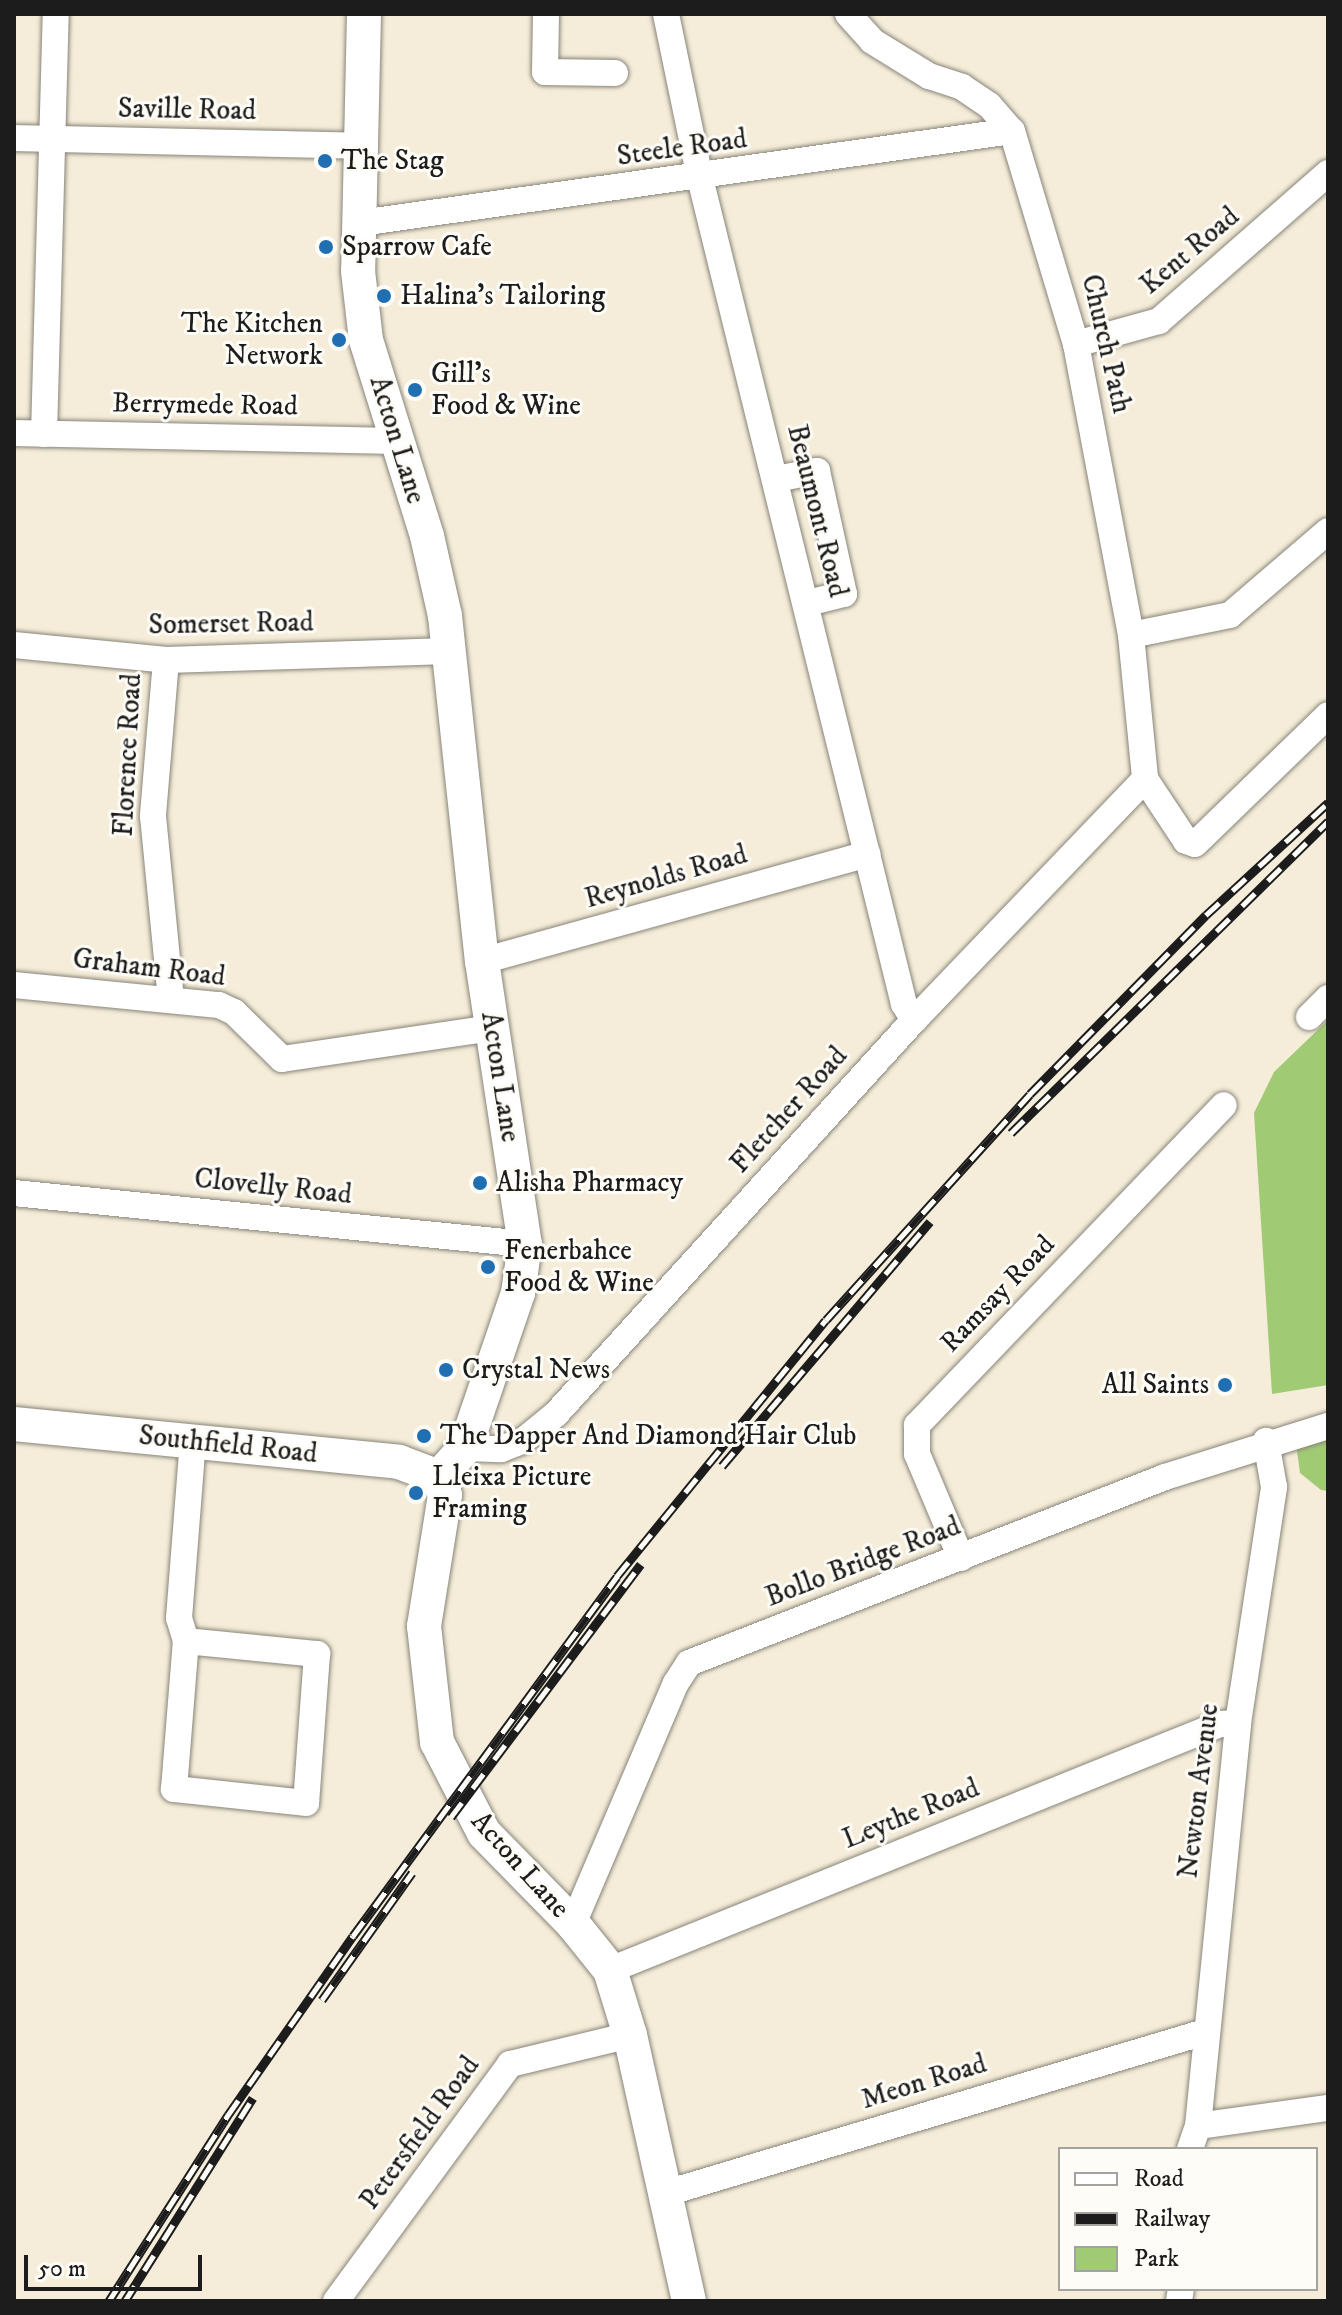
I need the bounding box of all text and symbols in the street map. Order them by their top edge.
street label: Saville Road [118,92,256,128]
street label: Steele Road [615,122,749,174]
place label: The Stag [341,144,444,178]
marker: The Stag [316,152,334,170]
street label: Kent Road [1134,200,1246,302]
place label: Sparrow Cafe [342,230,492,264]
marker: Sparrow Cafe [317,238,335,256]
street label: Church Path [1074,271,1138,417]
place label: Halina's Tailoring [400,279,605,313]
marker: Halina's Tailoring [375,287,393,305]
place label: The Kitchen Network [181,307,323,373]
marker: The Kitchen Network [330,331,348,349]
place label: Gill's Food & Wine [431,357,581,423]
street label: Acton Lane [362,372,432,508]
marker: Gill's Food & Wine [406,381,424,399]
street label: Berrymede Road [112,387,298,423]
street label: Beaumont Road [779,421,855,601]
street label: Somerset Road [148,606,314,642]
street label: Florence Road [107,673,149,837]
street label: Reynolds Road [581,838,751,916]
street label: Graham Road [71,942,227,994]
street label: Acton Lane [473,1010,527,1144]
street label: Fletcher Road [723,1040,855,1180]
street label: Clovelly Road [193,1162,353,1212]
place label: Alisha Pharmacy [496,1166,683,1200]
marker: Alisha Pharmacy [471,1174,489,1192]
street label: Ramsay Road [934,1228,1062,1360]
place label: Fenerbahce Food & Wine [504,1234,654,1300]
marker: Fenerbahce Food & Wine [479,1258,497,1276]
place label: Crystal News [462,1353,610,1387]
marker: Crystal News [437,1361,455,1379]
place label: All Saints [1102,1368,1209,1402]
marker: All Saints [1216,1376,1234,1394]
street label: Southfield Road [137,1419,319,1471]
place label: The Dapper And Diamond Hair Club [440,1419,856,1453]
marker: The Dapper And Diamond Hair Club [415,1427,433,1445]
place label: Lleixa Picture Framing [432,1460,591,1526]
marker: Lleixa Picture Framing [407,1484,425,1502]
street label: Bollo Bridge Road [761,1509,965,1615]
street label: Newton Avenue [1172,1702,1226,1880]
street label: Leythe Road [838,1771,984,1857]
street label: Acton Lane [464,1805,576,1925]
street label: Meon Road [857,2047,991,2117]
street label: Petersfield Road [353,2050,487,2216]
legend [1058,2147,1318,2291]
text: Road [1134,2164,1184,2194]
text: Railway [1134,2204,1210,2234]
scale bar [28,2239,206,2289]
text: Park [1134,2244,1179,2274]
text: 50 m [38,2254,86,2284]

